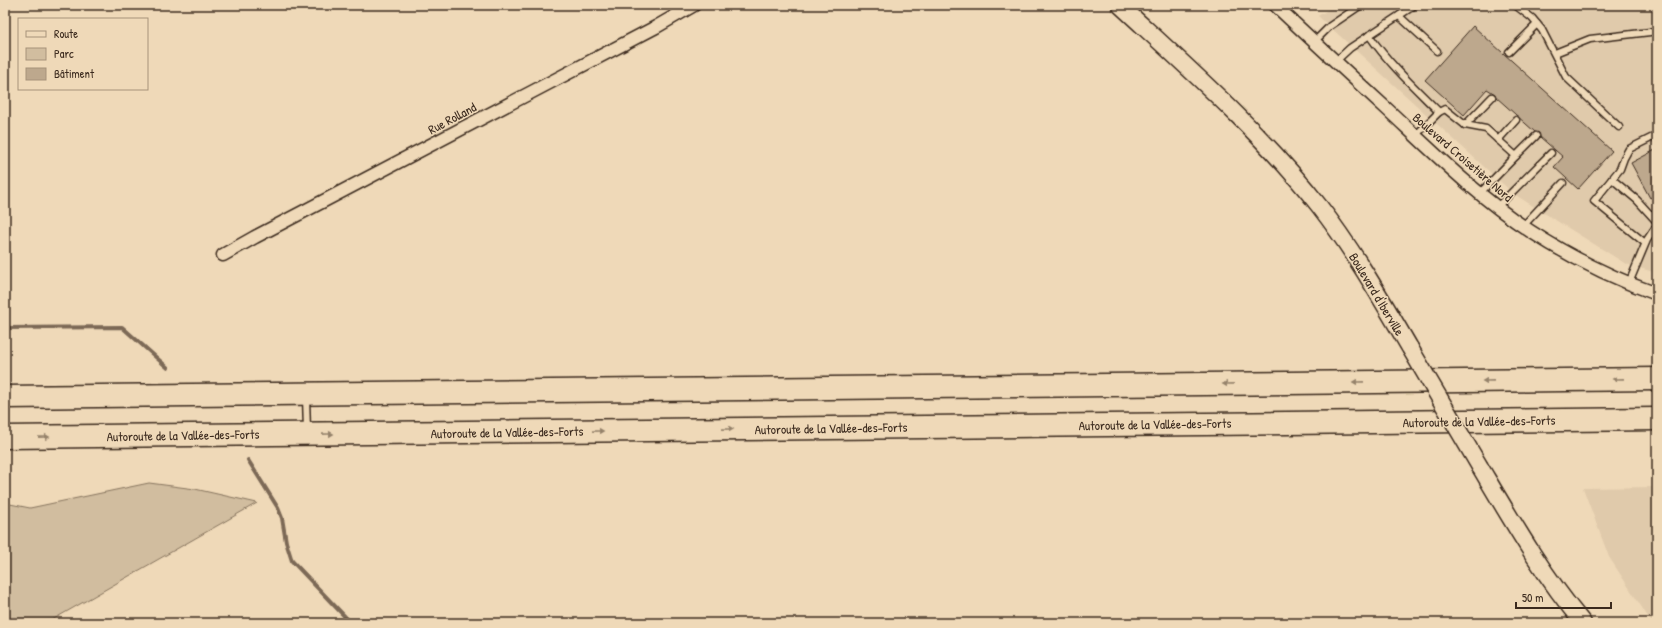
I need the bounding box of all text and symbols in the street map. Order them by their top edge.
legend [18,18,148,90]
text: Route [54,25,78,42]
text: Parc [54,45,74,62]
text: Bâtiment [54,65,95,82]
street label: Rue Rolland [425,98,479,138]
street label: Boulevard Croisetière Nord [1409,108,1517,206]
street label: Boulevard d'Iberville [1345,249,1409,339]
one-way arrow [1611,376,1624,382]
one-way arrow [1481,378,1494,384]
one-way arrow [1351,379,1364,385]
one-way arrow [1221,381,1234,387]
street label: Autoroute de la Vallée-des-Forts [1402,411,1556,431]
street label: Autoroute de la Vallée-des-Forts [1078,414,1232,434]
street label: Autoroute de la Vallée-des-Forts [754,418,908,438]
street label: Autoroute de la Vallée-des-Forts [430,422,584,442]
street label: Autoroute de la Vallée-des-Forts [106,425,260,445]
one-way arrow [722,426,735,432]
one-way arrow [592,428,605,434]
one-way arrow [322,431,335,437]
one-way arrow [38,434,51,440]
scale bar [1516,584,1611,610]
text: 50 m [1522,589,1543,606]

